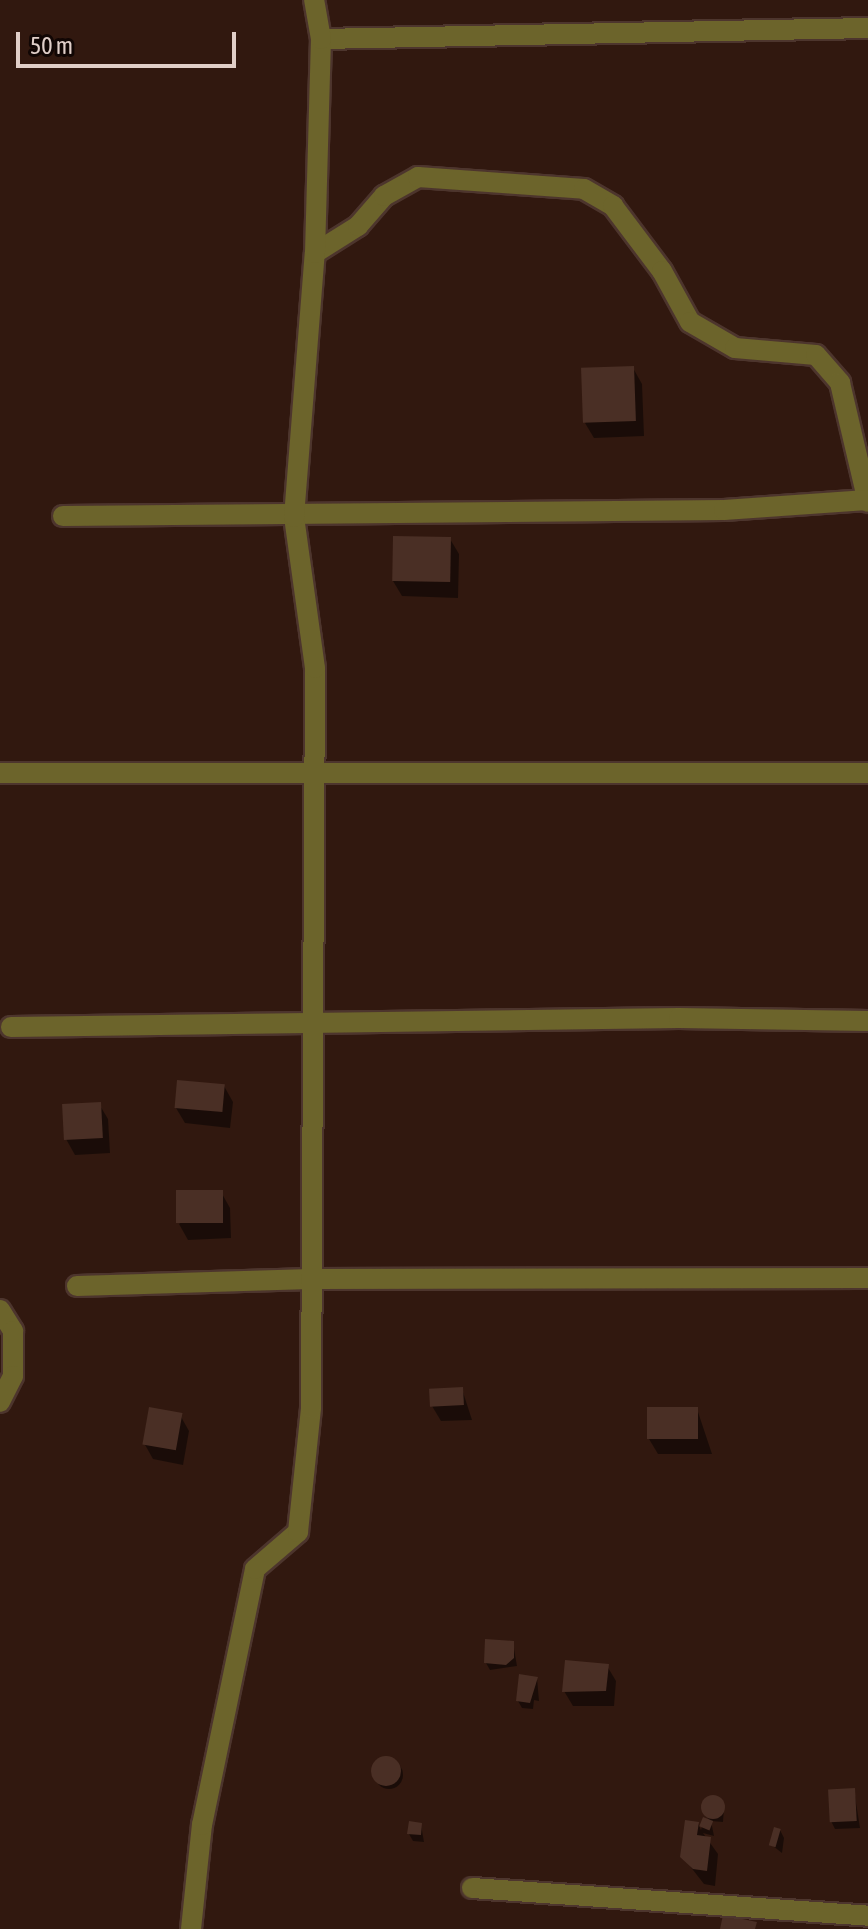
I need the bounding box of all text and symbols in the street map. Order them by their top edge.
scale bar [20,16,240,66]
text: 50 m [30,32,73,59]

